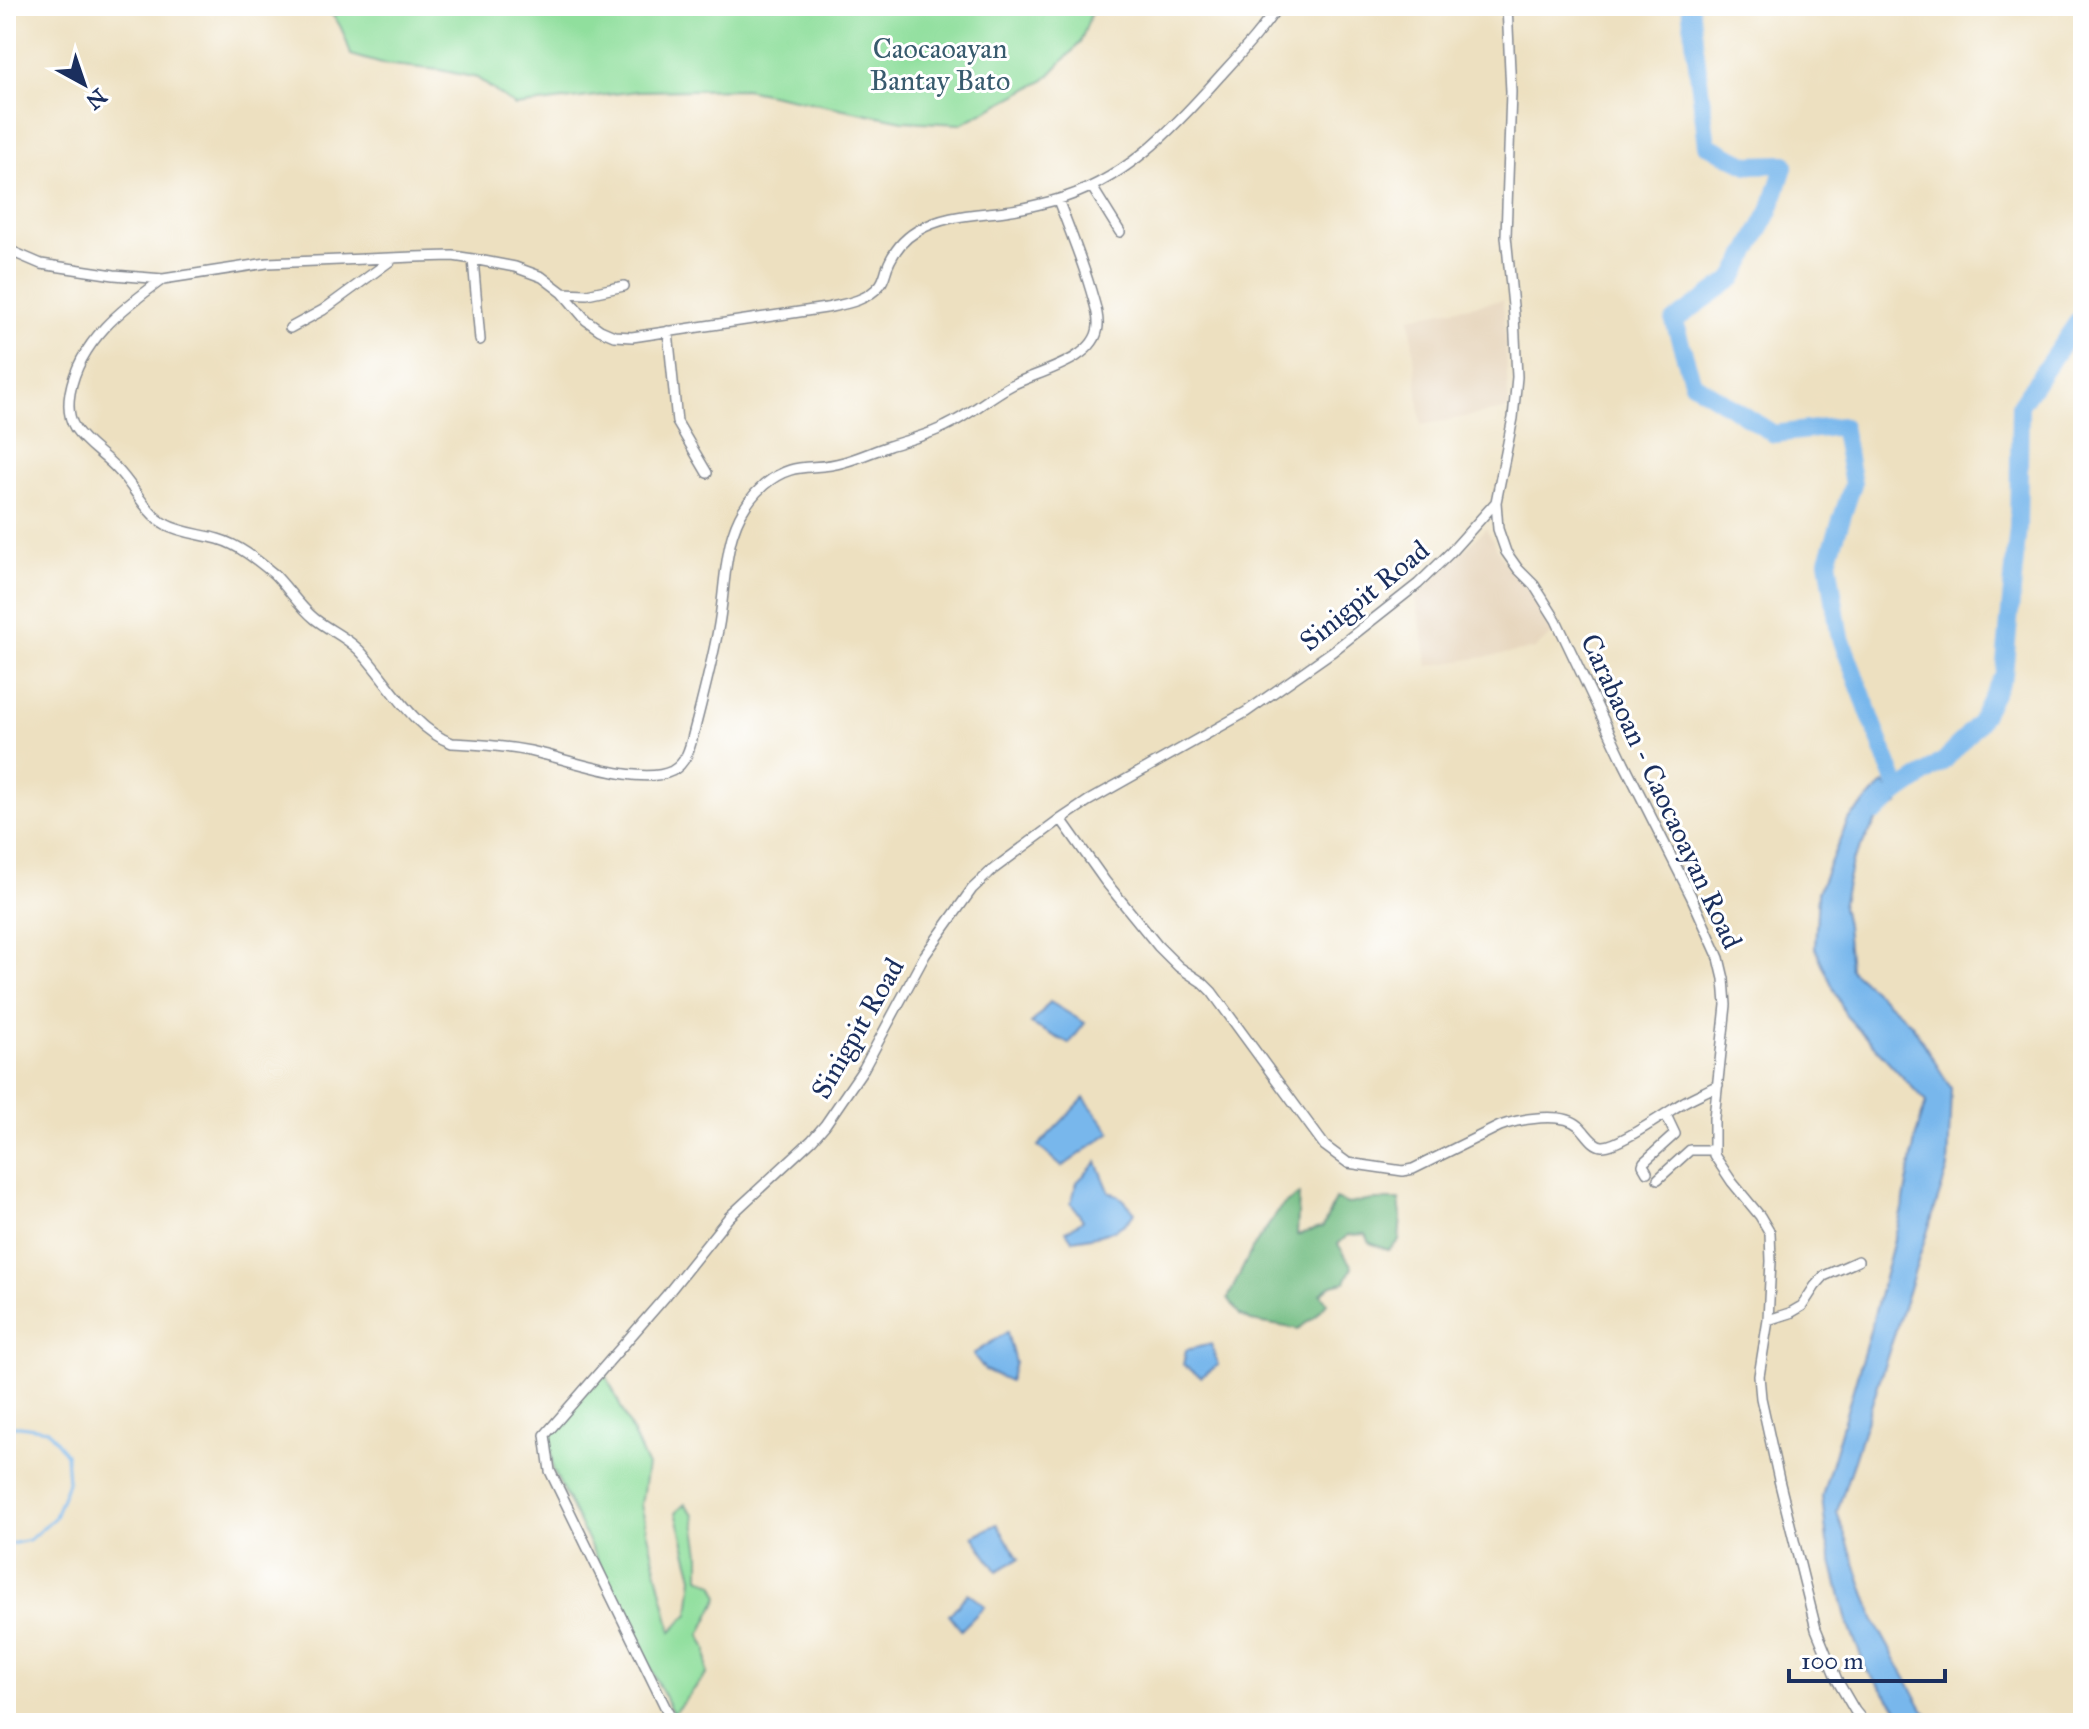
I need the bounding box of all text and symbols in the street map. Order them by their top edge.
park label: Caocaoayan Bantay Bato [870,31,1010,98]
north arrow [44,44,124,124]
text: N [80,83,112,115]
street label: Sinigpit Road [1292,532,1436,658]
street label: Carabaoan - Caocaoayan Road [1573,628,1750,954]
street label: Sinigpit Road [803,952,912,1105]
scale bar [1789,1633,1945,1683]
text: 100 m [1801,1646,1864,1676]

